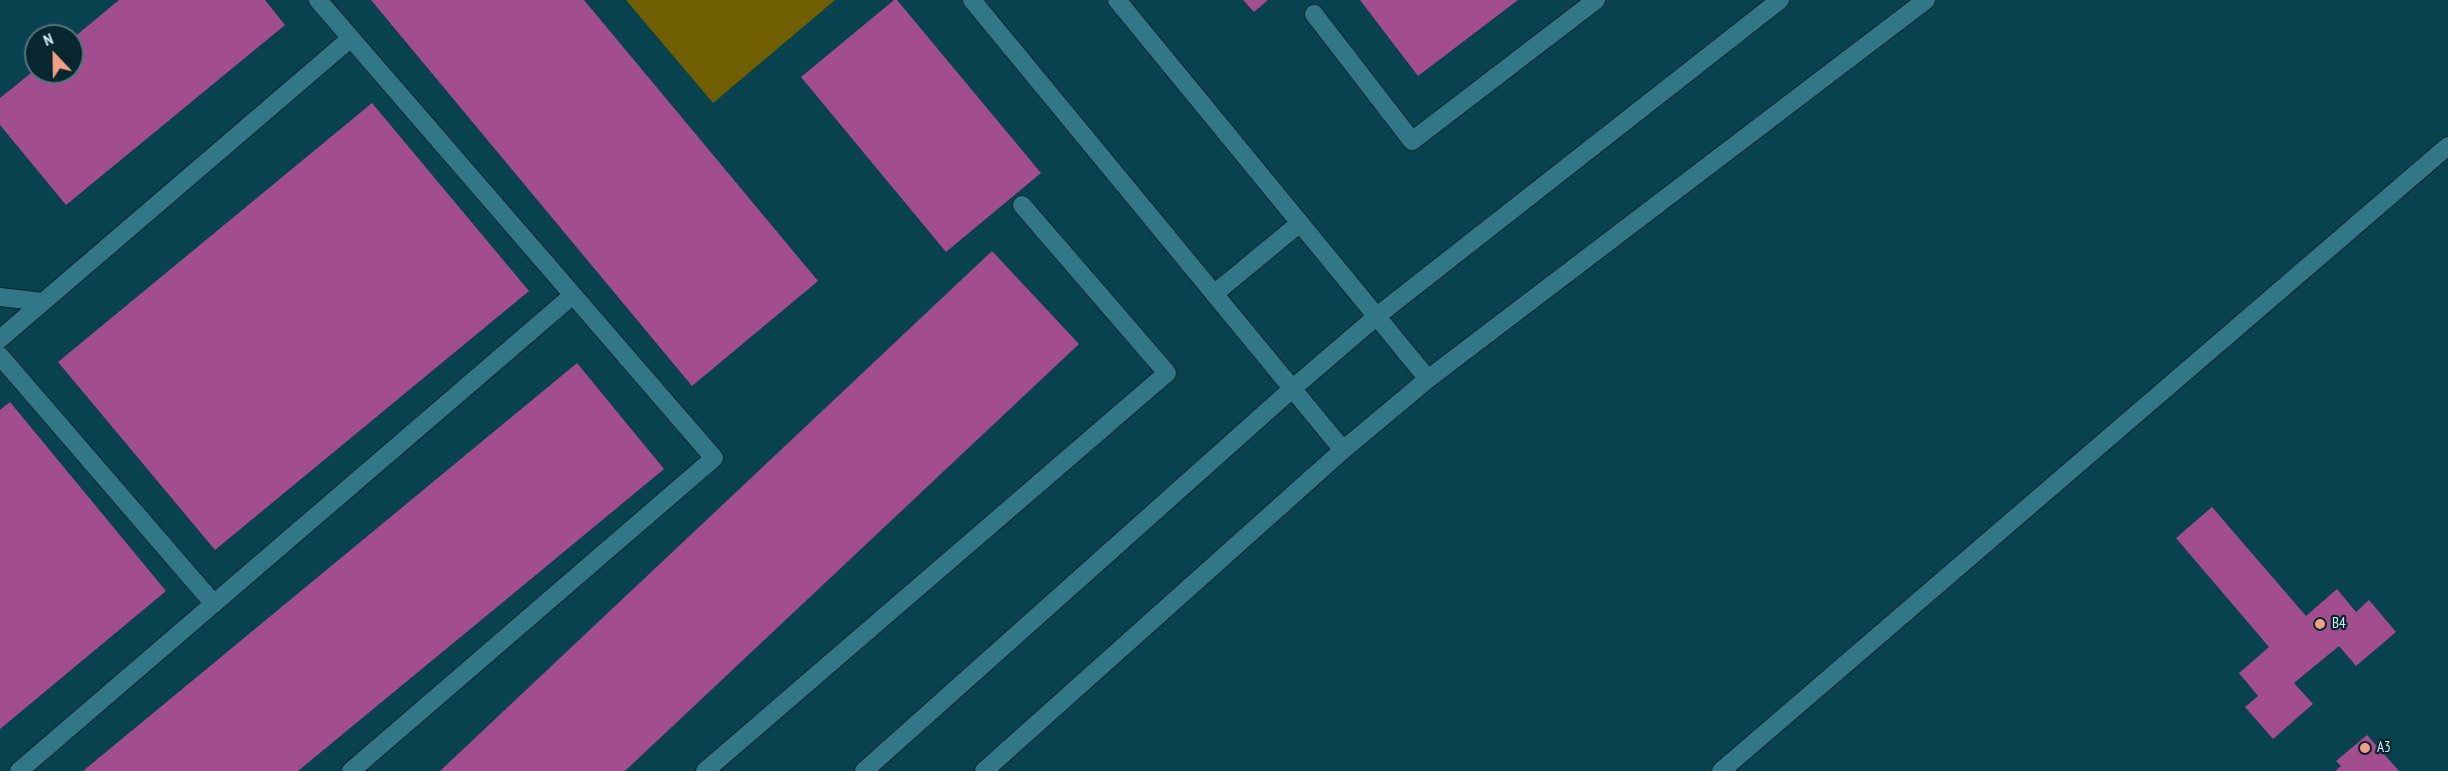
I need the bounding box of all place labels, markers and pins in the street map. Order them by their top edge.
place label: B4 [2332,615,2346,633]
marker: B4 [2313,617,2327,631]
place label: A3 [2377,739,2391,757]
marker: A3 [2358,741,2372,755]

